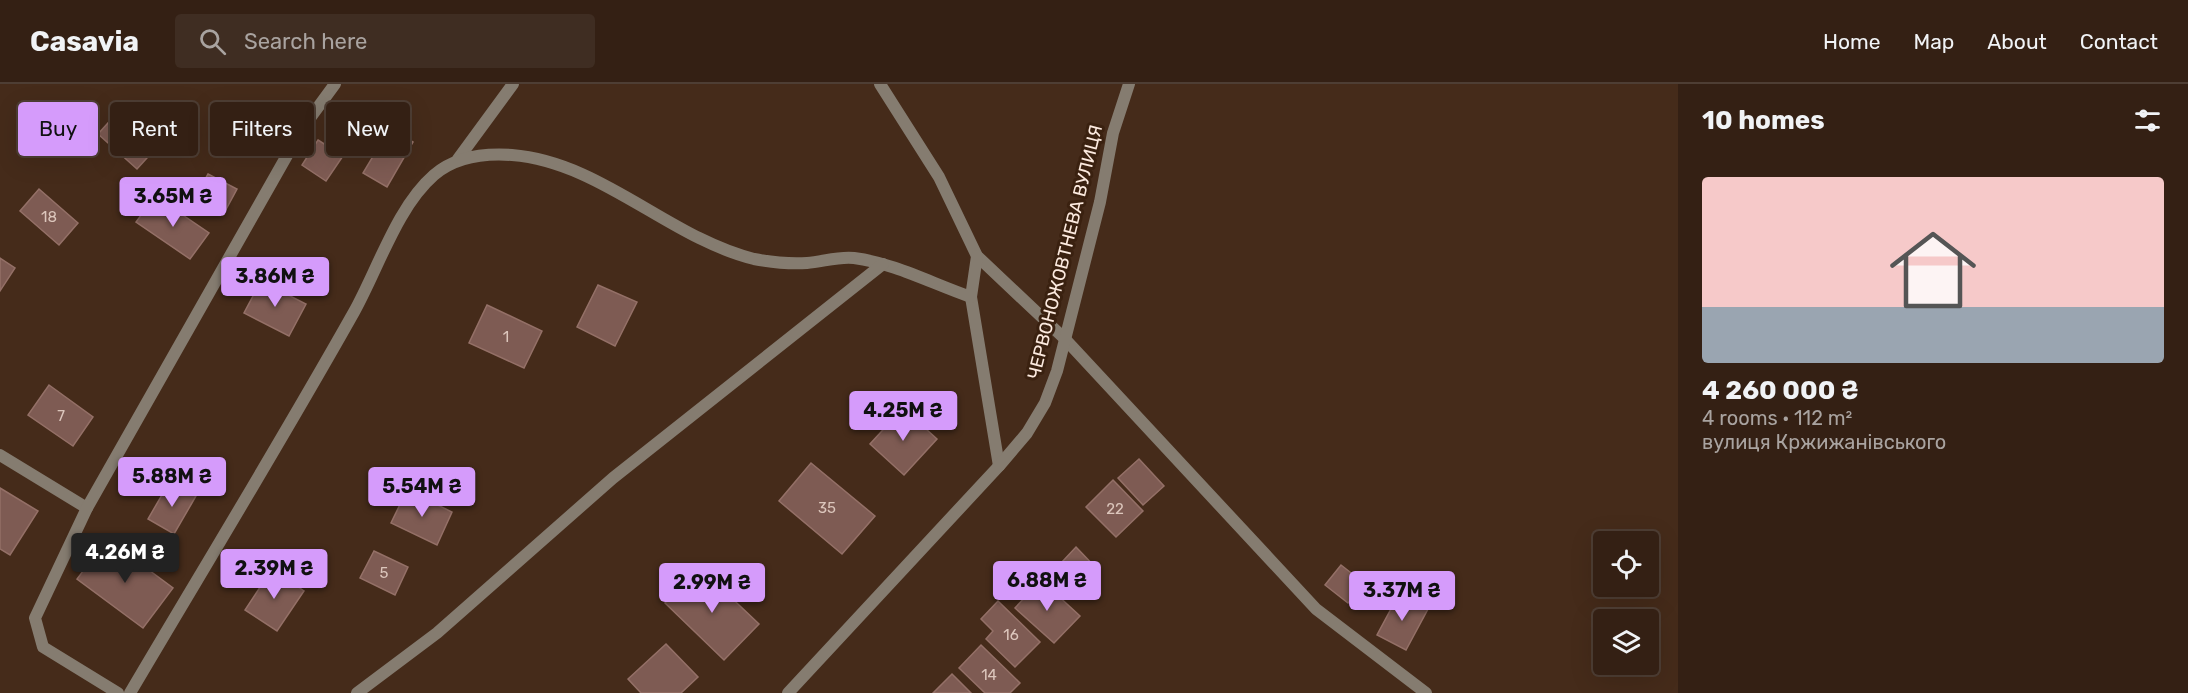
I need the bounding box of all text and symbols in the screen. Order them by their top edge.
search box [175,14,595,68]
text: Casavia [30,25,139,58]
icon: search [196,25,229,58]
text: Search here [244,28,367,55]
text: Home [1823,29,1880,54]
text: Map [1913,29,1954,54]
text: About [1987,29,2047,54]
text: Contact [2080,29,2158,54]
chip: Buy [18,102,98,156]
chip: Rent [110,102,198,156]
chip: Filters [210,102,314,156]
chip: New [326,102,410,156]
icon: filters [2131,104,2164,137]
text: 10 homes [1702,105,1825,136]
street label: ЧЕРВОНОЖОВТНЕВА ВУЛИЦЯ [1023,123,1107,381]
pin: 3.65M ₴ [118,177,228,228]
text: 3.65M ₴ [133,184,213,208]
house number: 18 [41,208,57,226]
icon: home [1879,216,1987,324]
pin: 3.86M ₴ [220,257,330,308]
text: 3.86M ₴ [235,264,315,288]
house number: 1 [503,328,509,346]
text: 4 260 000 ₴ [1702,375,1859,406]
pin: 4.25M ₴ [848,391,958,442]
text: 4.25M ₴ [863,398,943,422]
text: 4 rooms · 112 m² [1702,406,1852,430]
house number: 7 [57,407,65,425]
text: вулиця Кржижанівського [1702,430,1946,454]
pin: 5.88M ₴ [117,457,227,508]
text: 5.88M ₴ [132,464,212,488]
pin: 5.54M ₴ [367,467,477,518]
text: 5.54M ₴ [382,474,462,498]
house number: 35 [818,499,836,517]
house number: 22 [1106,500,1124,518]
map controls [1593,531,1659,675]
button: locate [1593,531,1659,597]
pin: 4.26M ₴ [70,533,180,584]
text: 4.26M ₴ [85,540,165,564]
pin: 2.39M ₴ [219,549,329,600]
text: 2.39M ₴ [234,556,314,580]
pin: 6.88M ₴ [992,561,1102,612]
pin: 2.99M ₴ [657,563,767,614]
house number: 5 [380,564,389,582]
text: 6.88M ₴ [1007,568,1087,592]
text: 2.99M ₴ [673,570,751,594]
pin: 3.37M ₴ [1347,571,1457,622]
text: 3.37M ₴ [1363,578,1441,602]
button: layers [1593,609,1659,675]
house number: 16 [1003,626,1019,644]
house number: 14 [981,666,997,684]

